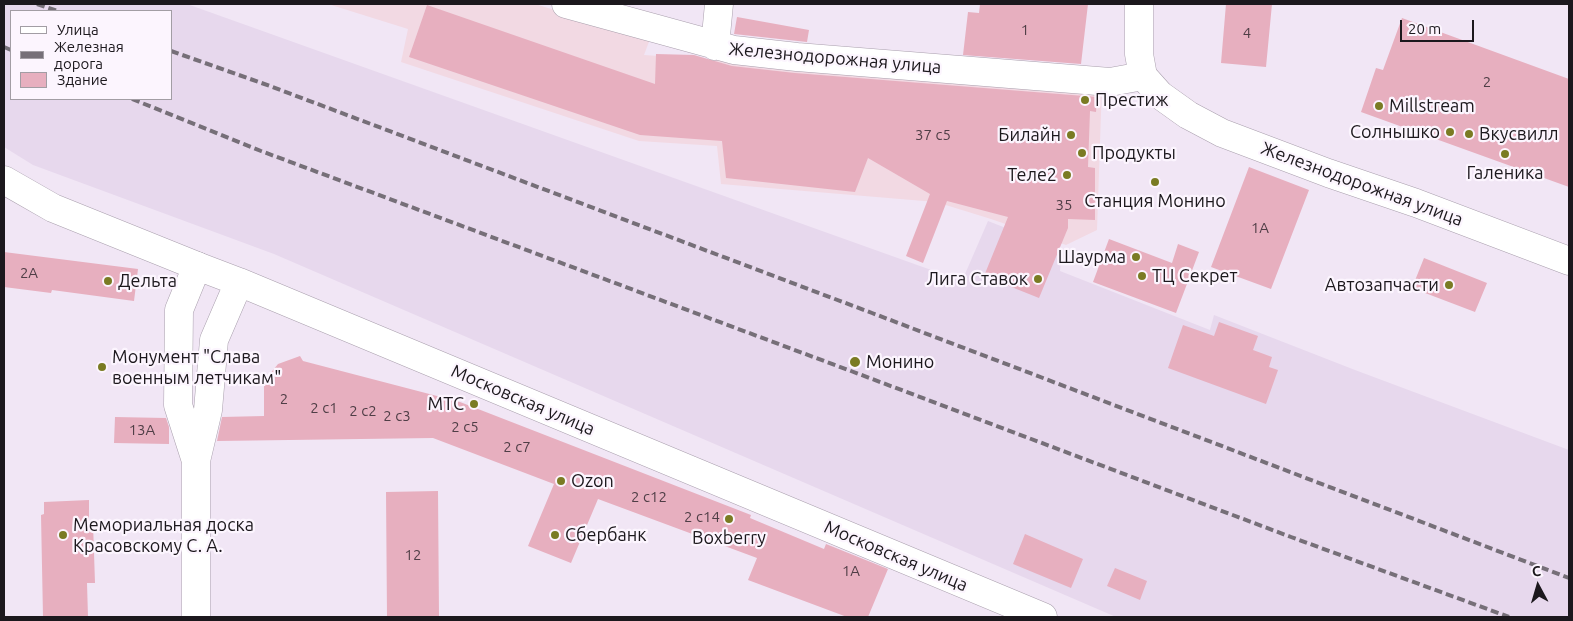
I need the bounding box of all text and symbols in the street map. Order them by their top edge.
legend [10,10,172,100]
scale bar [1403,10,1477,42]
text: 20 m [1408,20,1441,37]
text: Улица [57,21,99,38]
house number: 1 [1021,21,1029,39]
house number: 4 [1243,24,1251,42]
text: Железная дорога [54,38,124,72]
street label: Железнодорожная улица [728,38,942,78]
text: Здание [57,71,108,88]
house number: 2 [1483,73,1491,91]
place label: Престиж [1095,89,1168,111]
marker: Престиж [1079,94,1091,106]
place label: Millstream [1389,95,1475,117]
marker: Millstream [1373,100,1385,112]
place label: Солнышко [1350,121,1440,143]
place label: Вкусвилл [1479,123,1558,145]
place label: Билайн [998,124,1061,146]
house number: 37 с5 [915,126,951,144]
marker: Солнышко [1444,126,1456,138]
marker: Вкусвилл [1463,128,1475,140]
marker: Билайн [1065,129,1077,141]
street label: Железнодорожная улица [1258,137,1466,231]
place label: Продукты [1092,142,1176,164]
marker: Продукты [1076,147,1088,159]
marker: Галеника [1499,148,1511,160]
place label: Галеника [1467,162,1543,184]
place label: Теле2 [1007,164,1057,186]
marker: Теле2 [1061,169,1073,181]
marker: Станция Монино [1149,176,1161,188]
place label: Станция Монино [1084,190,1226,212]
house number: 35 [1056,196,1072,214]
house number: 1А [1251,219,1269,237]
place label: Шаурма [1058,246,1126,268]
marker: Шаурма [1130,251,1142,263]
house number: 2А [20,264,38,282]
place label: ТЦ Секрет [1152,265,1237,287]
place label: Лига Ставок [927,268,1028,290]
place label: Дельта [118,270,177,292]
marker: ТЦ Секрет [1136,270,1148,282]
marker: Лига Ставок [1032,273,1044,285]
place label: Автозапчасти [1325,274,1439,296]
marker: Дельта [102,275,114,287]
marker: Автозапчасти [1443,279,1455,291]
place label: Монумент "Слава военным летчикам" [112,346,281,388]
place label: Монино [866,351,934,373]
marker: Монино [848,355,862,369]
street label: Московская улица [448,360,598,440]
marker: Монумент "Слава военным летчикам" [96,361,108,373]
house number: 2 [280,390,288,408]
place label: МТС [428,393,464,415]
marker: МТС [468,398,480,410]
house number: 2 с1 [310,399,338,417]
house number: 2 с2 [349,402,377,420]
house number: 2 с3 [383,407,411,425]
house number: 2 с5 [451,418,479,436]
house number: 13А [129,421,155,439]
house number: 2 с7 [503,438,531,456]
place label: Ozon [571,470,614,492]
marker: Ozon [555,475,567,487]
house number: 2 с12 [631,488,667,506]
house number: 2 с14 [684,508,720,526]
marker: Boxberry [723,513,735,525]
place label: Мемориальная доска Красовскому С. А. [73,514,254,556]
street label: Московская улица [821,516,971,596]
place label: Сбербанк [565,524,647,546]
place label: Boxberry [692,527,766,549]
marker: Мемориальная доска Красовскому С. А. [57,529,69,541]
marker: Сбербанк [549,529,561,541]
house number: 12 [405,546,421,564]
north arrow [1513,561,1563,611]
house number: 1А [842,562,860,580]
text: С [1531,563,1542,580]

